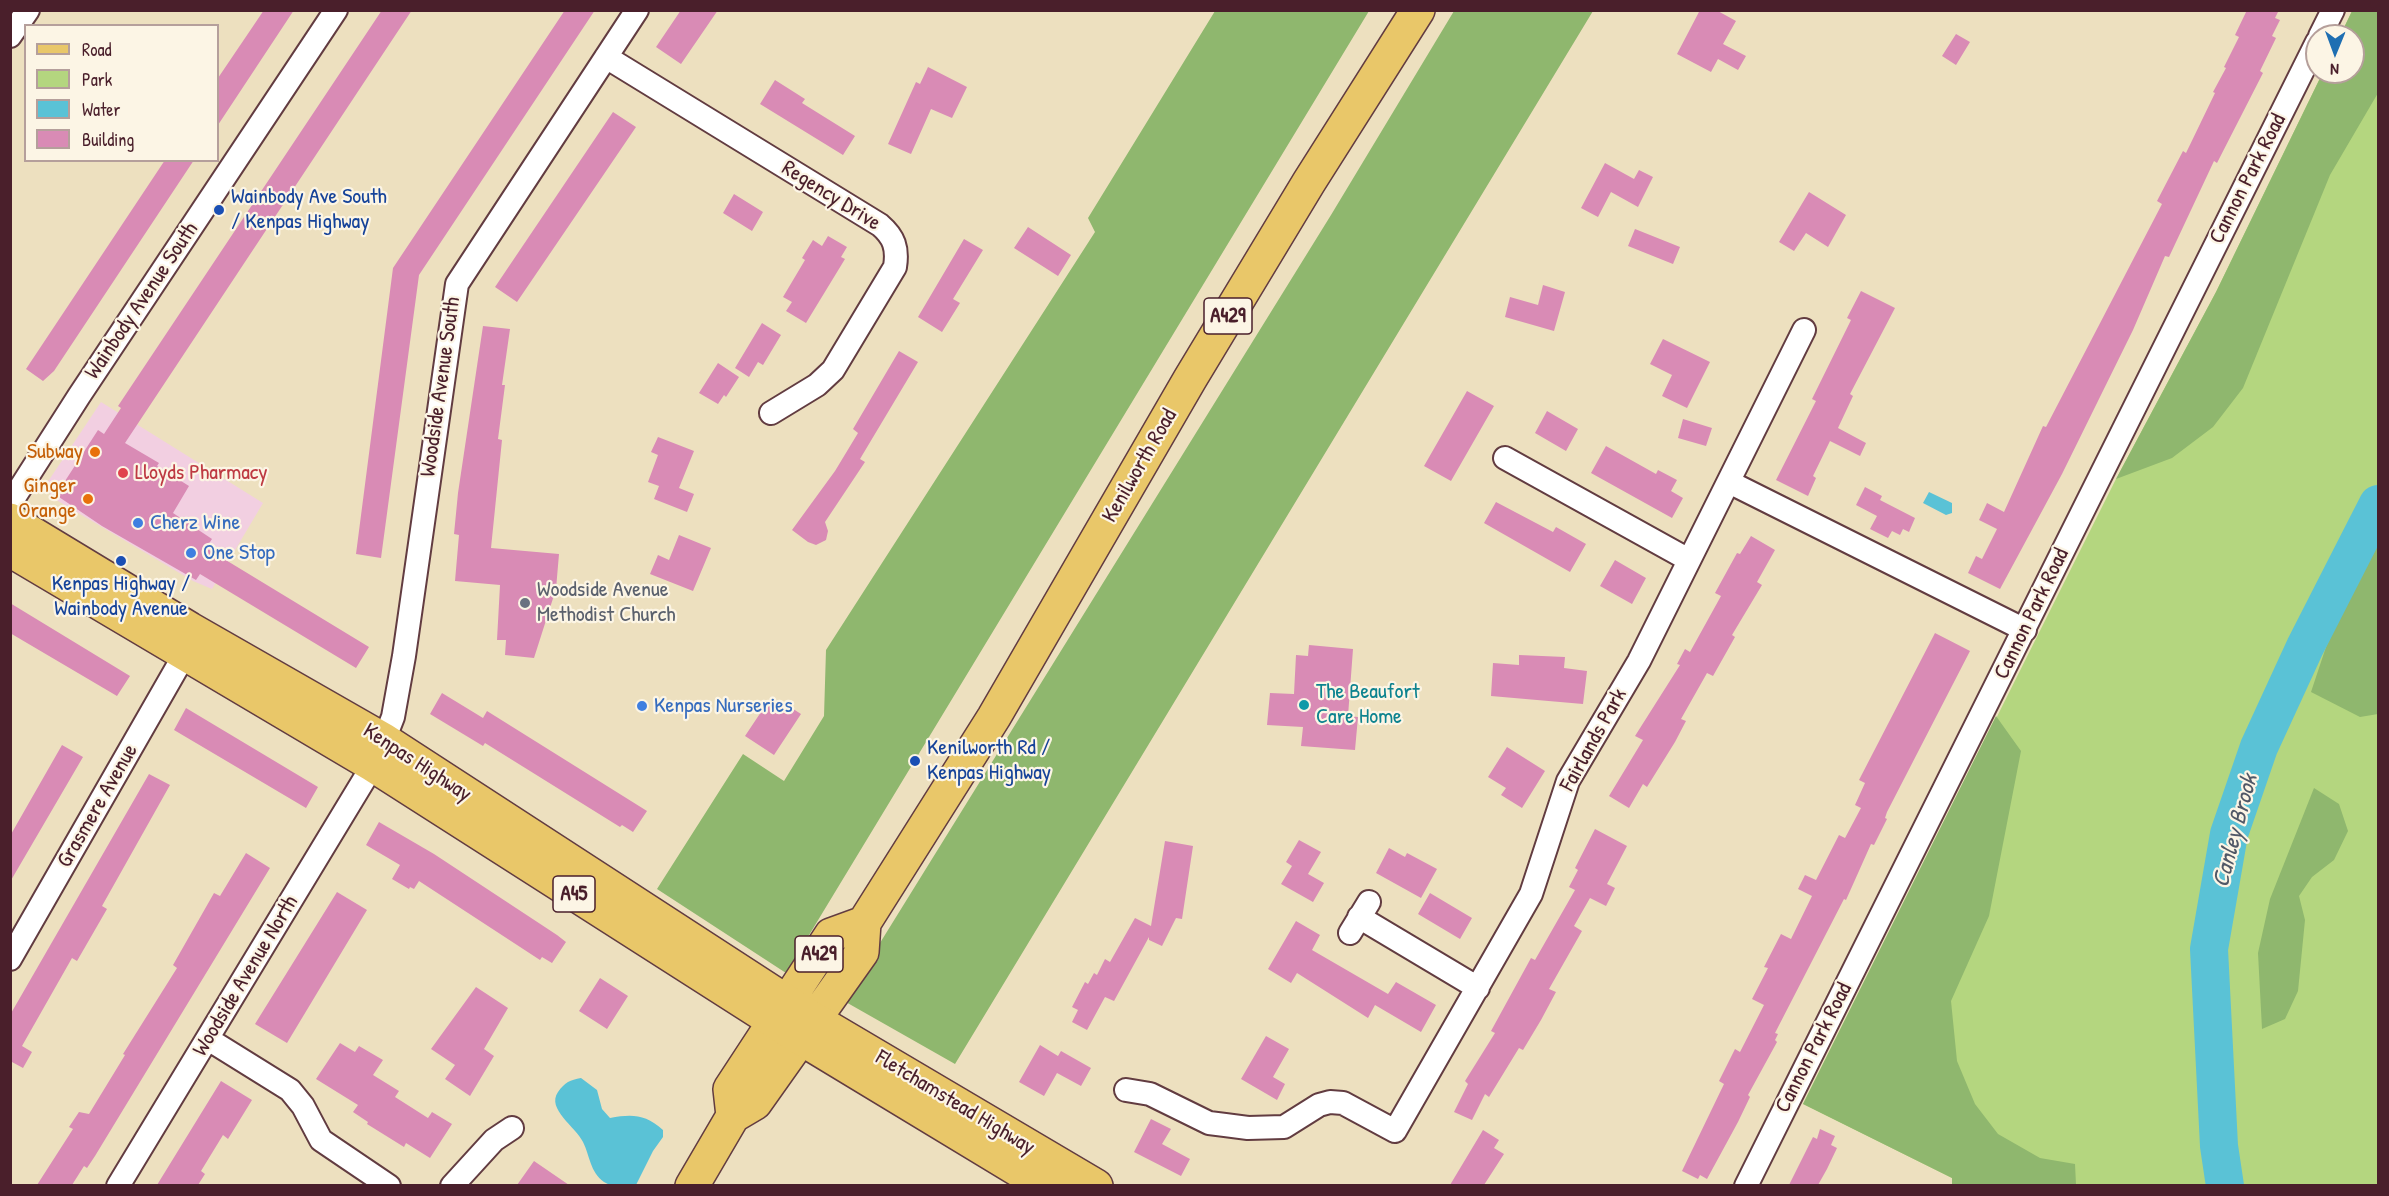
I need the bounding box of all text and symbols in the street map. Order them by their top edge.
legend [24,24,219,162]
north arrow [2305,24,2365,84]
text: Road [82,37,112,62]
text: N [2330,59,2339,81]
text: Park [82,67,112,92]
text: Water [82,97,120,122]
street label: Cannon Park Road [2204,110,2292,248]
text: Building [82,127,134,152]
street label: Regency Drive [777,155,885,237]
place label: Wainbody Ave South / Kenpas Highway [231,184,387,236]
marker: Wainbody Ave South / Kenpas Highway [212,203,226,217]
street label: Wainbody Avenue South [80,218,204,384]
street label: Woodside Avenue South [415,296,467,478]
road number: A429 [1204,298,1252,334]
street label: Kenilworth Road [1097,405,1183,527]
place label: Subway [27,439,83,465]
marker: Subway [88,445,102,459]
place label: Lloyds Pharmacy [135,460,268,486]
marker: Lloyds Pharmacy [116,466,130,480]
place label: Ginger Orange [18,473,76,524]
marker: Ginger Orange [81,492,95,506]
place label: Cherz Wine [150,510,240,536]
marker: Cherz Wine [131,516,145,530]
place label: One Stop [203,540,275,566]
street label: Cannon Park Road [1989,544,2075,684]
marker: One Stop [184,546,198,560]
marker: Kenpas Highway / Wainbody Avenue [114,554,128,568]
place label: Kenpas Highway / Wainbody Avenue [52,571,190,622]
place label: Woodside Avenue Methodist Church [537,577,675,628]
marker: Woodside Avenue Methodist Church [518,596,532,610]
place label: The Beaufort Care Home [1316,679,1419,730]
street label: Fairlands Park [1555,684,1633,796]
place label: Kenpas Nurseries [654,693,793,719]
marker: The Beaufort Care Home [1297,698,1311,712]
marker: Kenpas Nurseries [635,699,649,713]
street label: Kenpas Highway [358,718,476,808]
place label: Kenilworth Rd / Kenpas Highway [927,735,1051,786]
street label: Grasmere Avenue [52,740,144,872]
marker: Kenilworth Rd / Kenpas Highway [908,754,922,768]
water label: Canley Brook [2207,771,2265,891]
road number: A45 [553,876,595,912]
street label: Woodside Avenue North [188,891,304,1061]
road number: A429 [795,936,843,972]
street label: Cannon Park Road [1770,979,1858,1117]
street label: Fletchamstead Highway [871,1045,1039,1161]

